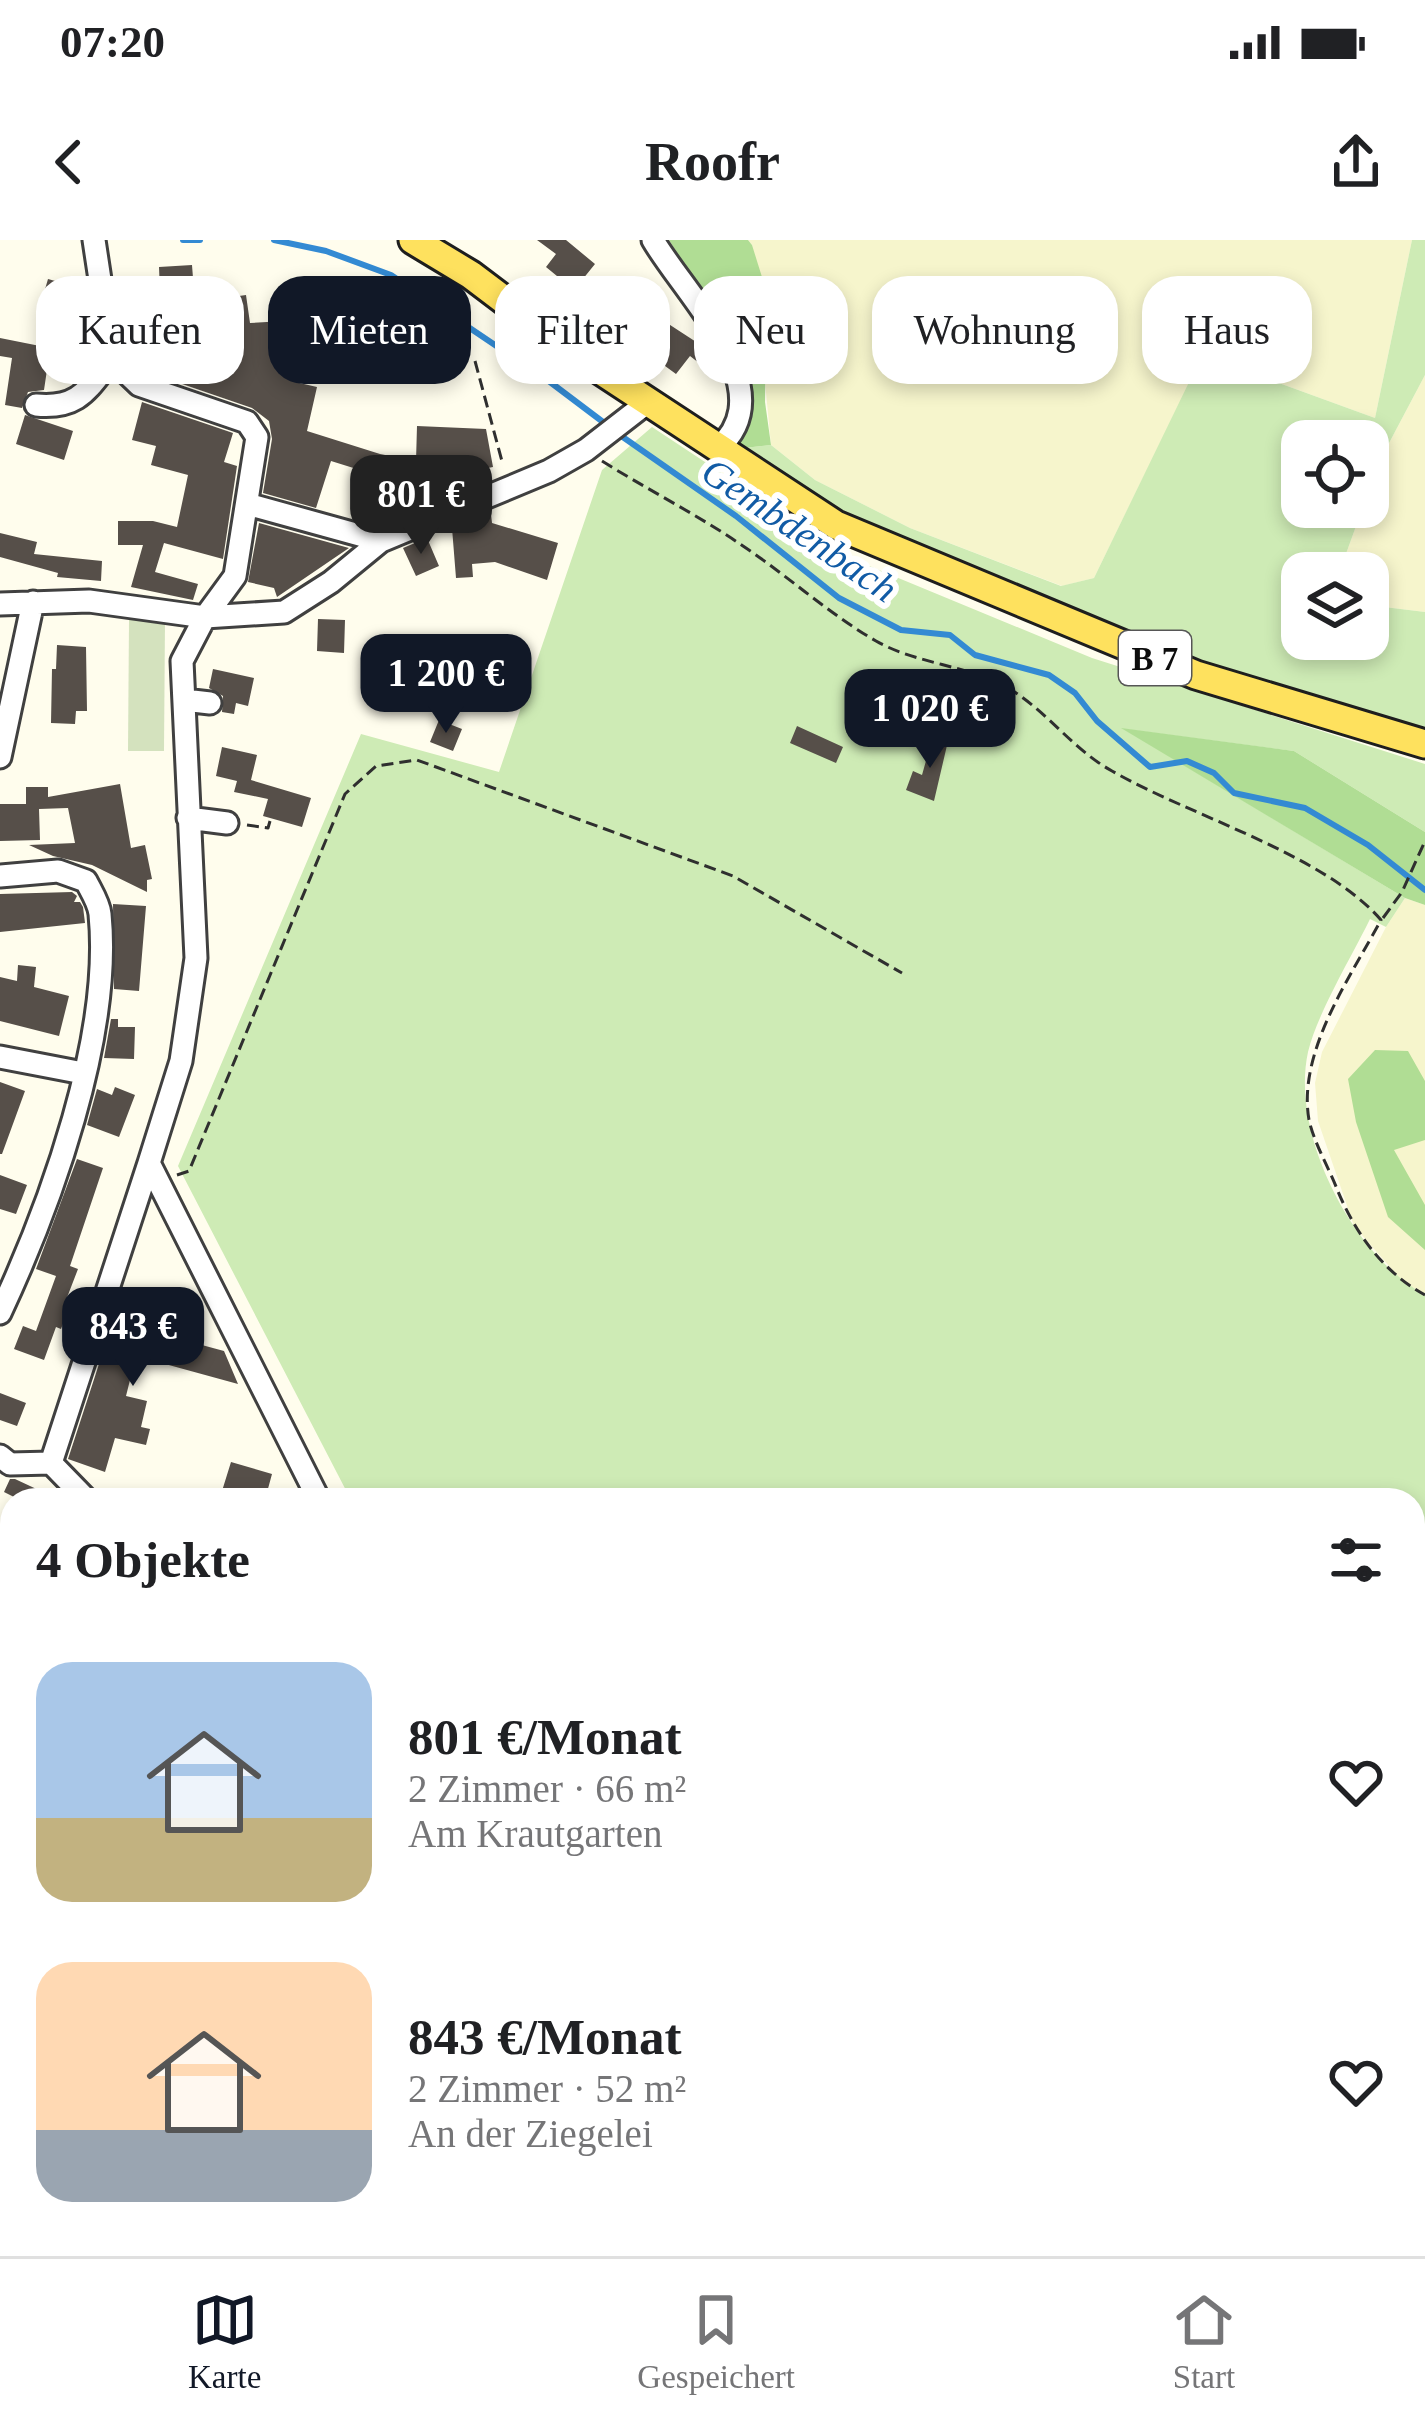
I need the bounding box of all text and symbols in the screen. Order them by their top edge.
text: 07:20 [60,17,165,67]
icon: back [36,129,102,195]
icon: share [1323,129,1389,195]
text: Roofr [645,132,780,192]
chip: Kaufen [36,276,244,384]
chip: Mieten [268,276,471,384]
chip: Filter [495,276,670,384]
chip: Neu [694,276,848,384]
chip: Wohnung [872,276,1118,384]
chip: Haus [1142,276,1312,384]
map controls [1281,420,1389,660]
button: locate [1281,420,1389,528]
water label: Gembdenbach [694,449,905,610]
pin: 801 € [337,455,505,557]
text: 801 € [377,472,465,515]
button: layers [1281,552,1389,660]
road number: B 7 [1119,631,1191,685]
pin: 1 200 € [335,634,557,736]
text: 1 200 € [388,651,505,694]
pin: 1 020 € [819,669,1041,771]
text: 1 020 € [872,686,989,729]
pin: 843 € [49,1287,217,1389]
text: 843 € [89,1304,177,1347]
icon: filters [1323,1527,1389,1593]
text: 4 Objekte [36,1532,250,1588]
text: 801 €/Monat [408,1709,681,1765]
icon: home [132,1710,276,1854]
icon: heart [1323,1749,1389,1815]
text: 2 Zimmer · 66 m² [408,1767,686,1810]
text: Am Krautgarten [408,1812,663,1855]
text: 843 €/Monat [408,2009,681,2065]
icon: home [132,2010,276,2154]
icon: heart [1323,2049,1389,2115]
text: 2 Zimmer · 52 m² [408,2067,686,2110]
text: An der Ziegelei [408,2112,653,2155]
tab: Karte [188,2287,261,2396]
tab: Gespeichert [637,2287,795,2396]
tab: Start [1171,2287,1237,2396]

